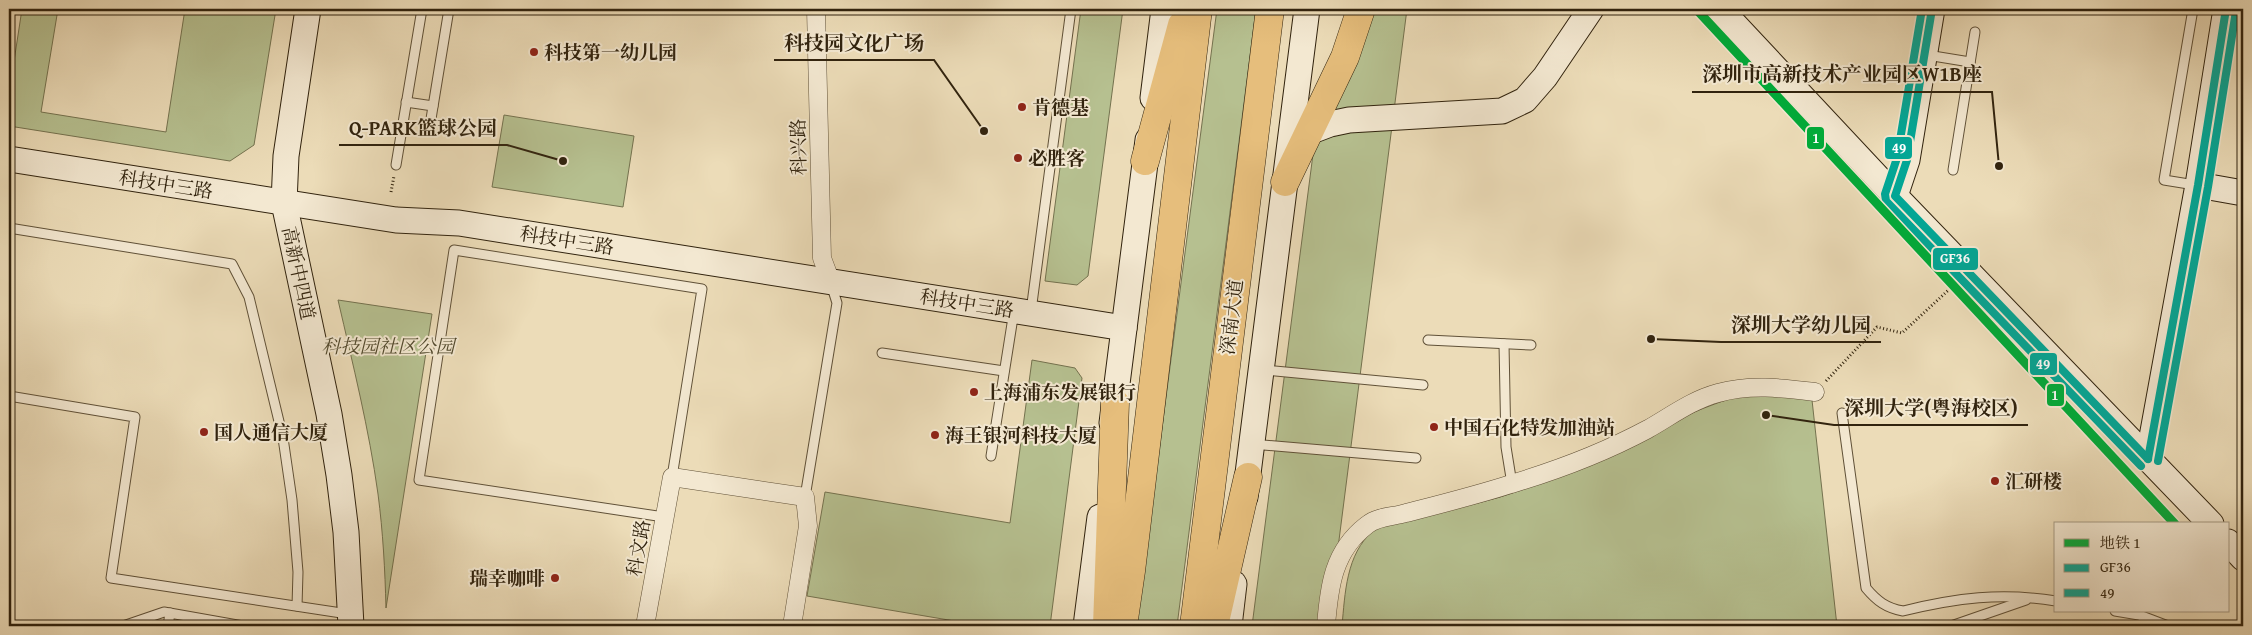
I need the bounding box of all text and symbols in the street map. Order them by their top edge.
callout: 科技园文化广场 [774,25,934,60]
text: 科技园文化广场 [784,28,924,57]
place label: 科技第一幼儿园 [544,38,677,66]
marker: 科技第一幼儿园 [528,46,540,58]
callout: 深圳市高新技术产业园区W1B座 [1692,57,1992,92]
text: 深圳市高新技术产业园区W1B座 [1702,59,1982,88]
place label: 肯德基 [1032,93,1089,121]
marker: 肯德基 [1016,101,1028,113]
callout: Q-PARK篮球公园 [339,110,507,145]
text: Q-PARK篮球公园 [349,113,497,142]
street label: 科兴路 [784,118,812,176]
line badge: 1 [1806,126,1825,150]
text: 1 [1812,128,1820,148]
line badge: 49 [1884,136,1913,160]
text: 49 [1892,138,1906,158]
place label: 必胜客 [1028,144,1085,172]
marker: 必胜客 [1012,152,1024,164]
street label: 科技中三路 [117,163,215,205]
street label: 科技中三路 [518,219,616,261]
street label: 高新中四道 [275,224,323,322]
line badge: GF36 [1932,247,1979,271]
text: GF36 [1940,248,1970,268]
street label: 深南大道 [1212,278,1250,356]
street label: 科技中三路 [918,282,1016,324]
callout: 深圳大学幼儿园 [1721,307,1881,342]
text: 深圳大学幼儿园 [1731,310,1871,339]
park label: 科技园社区公园 [321,332,457,360]
line badge: 49 [2029,352,2058,376]
text: 49 [2036,354,2050,374]
place label: 上海浦东发展银行 [984,378,1136,406]
line badge: 1 [2046,383,2065,407]
text: 1 [2051,385,2059,405]
marker: 上海浦东发展银行 [968,386,980,398]
callout: 深圳大学(粤海校区) [1834,390,2028,425]
text: 深圳大学(粤海校区) [1844,393,2018,422]
place label: 中国石化特发加油站 [1444,413,1615,441]
place label: 国人通信大厦 [214,418,328,446]
place label: 海王银河科技大厦 [945,421,1097,449]
marker: 中国石化特发加油站 [1428,421,1440,433]
marker: 国人通信大厦 [198,426,210,438]
marker: 海王银河科技大厦 [929,429,941,441]
place label: 汇研楼 [2005,467,2062,495]
marker: 汇研楼 [1989,475,2001,487]
street label: 科文路 [619,517,657,579]
legend [2054,522,2230,612]
text: 地铁 1 [2100,532,2141,553]
text: GF36 [2100,556,2131,577]
place label: 瑞幸咖啡 [469,564,545,592]
marker: 瑞幸咖啡 [549,572,561,584]
text: 49 [2100,582,2114,603]

